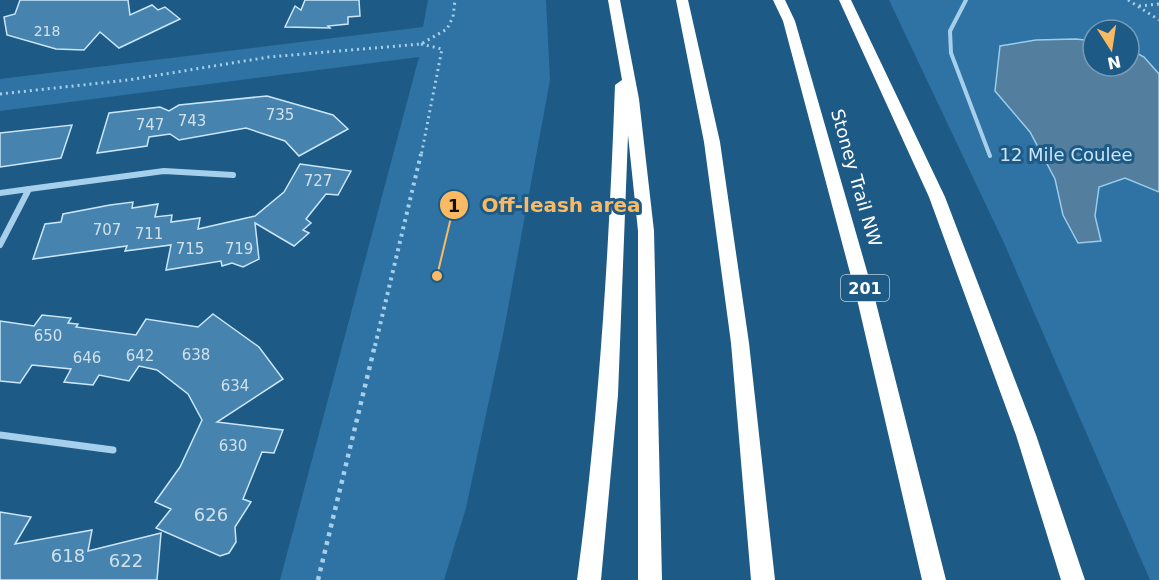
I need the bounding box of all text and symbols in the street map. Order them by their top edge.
north arrow [1081,18,1141,78]
house number: 218 [34,23,60,39]
text: N [1105,51,1123,73]
house number: 735 [266,106,294,124]
street label: Stoney Trail NW [827,107,886,249]
house number: 743 [178,112,206,130]
house number: 747 [136,116,164,134]
park label: 12 Mile Coulee [999,144,1133,165]
house number: 727 [304,172,332,190]
callout: Off-leash area [439,186,652,224]
text: Off-leash area [482,193,640,217]
text: 1 [448,195,460,216]
house number: 707 [93,221,121,239]
house number: 711 [135,225,163,243]
house number: 715 [176,240,204,258]
house number: 719 [225,240,253,258]
road number: 201 [841,275,889,301]
house number: 650 [34,327,62,345]
house number: 638 [182,346,210,364]
house number: 642 [126,347,154,365]
house number: 646 [73,349,101,367]
house number: 634 [221,377,249,395]
house number: 630 [219,437,247,455]
house number: 626 [194,504,228,525]
house number: 618 [51,545,85,566]
house number: 622 [109,550,143,571]

